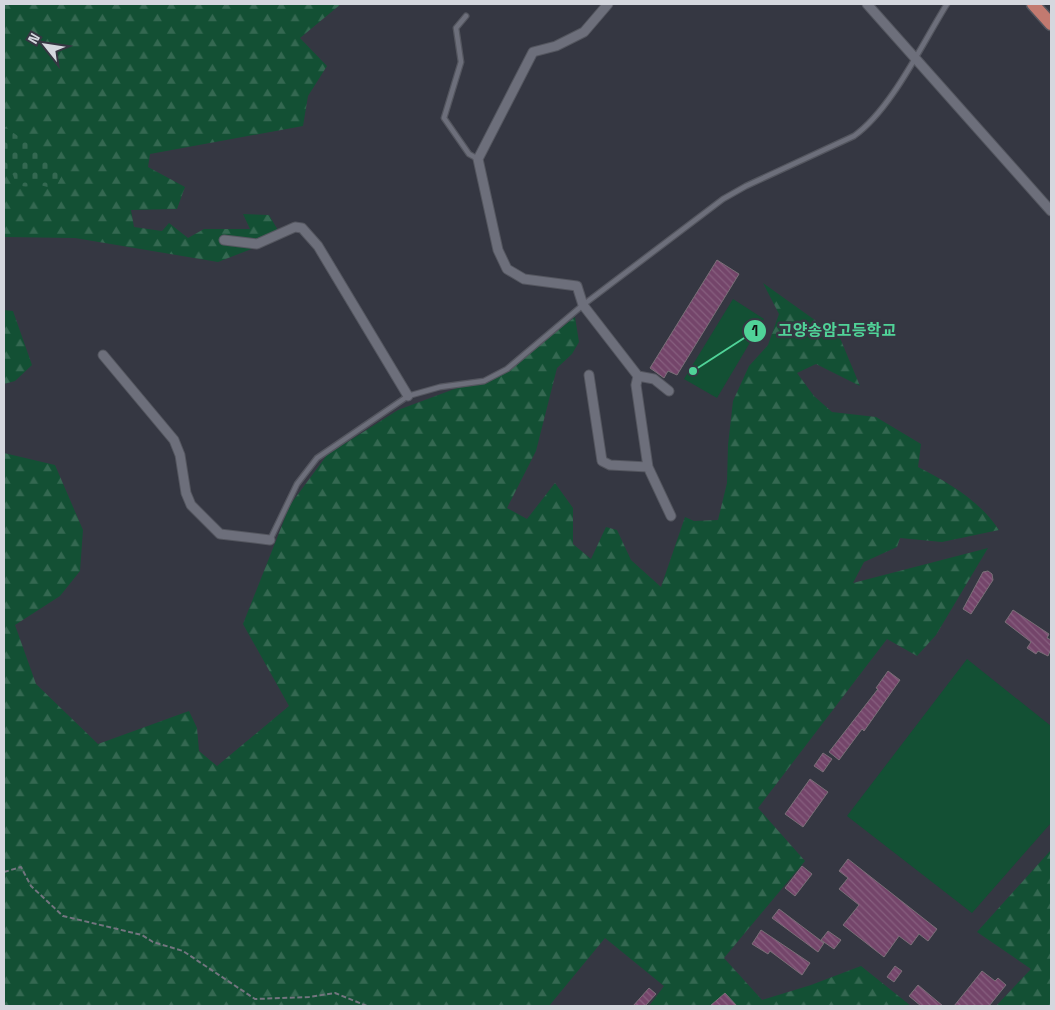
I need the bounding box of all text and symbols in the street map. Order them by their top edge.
north arrow [20,20,70,70]
text: N [24,30,44,47]
callout: 고양송암고등학교 [743,315,906,346]
text: 고양송암고등학교 [778,320,896,341]
text: 1 [752,321,758,340]

